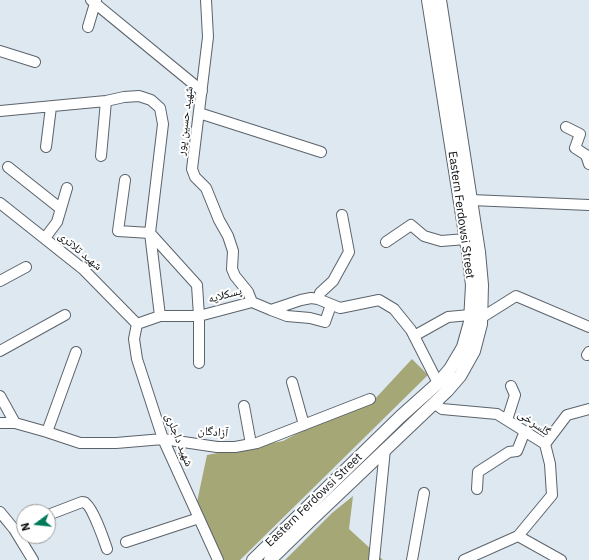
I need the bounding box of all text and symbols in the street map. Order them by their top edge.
street label: شهید حسین پور [174,86,196,156]
street label: Eastern Ferdowsi Street [445,150,477,280]
street label: شهید تلاتری [55,228,105,274]
street label: پسکلایه [207,284,243,306]
street label: گلسرخی [515,407,553,439]
street label: شهید داجلری [162,411,196,469]
street label: آزادگان [197,424,229,440]
street label: Eastern Ferdowsi Street [263,450,365,550]
north arrow [16,504,56,544]
text: N [18,521,33,533]

